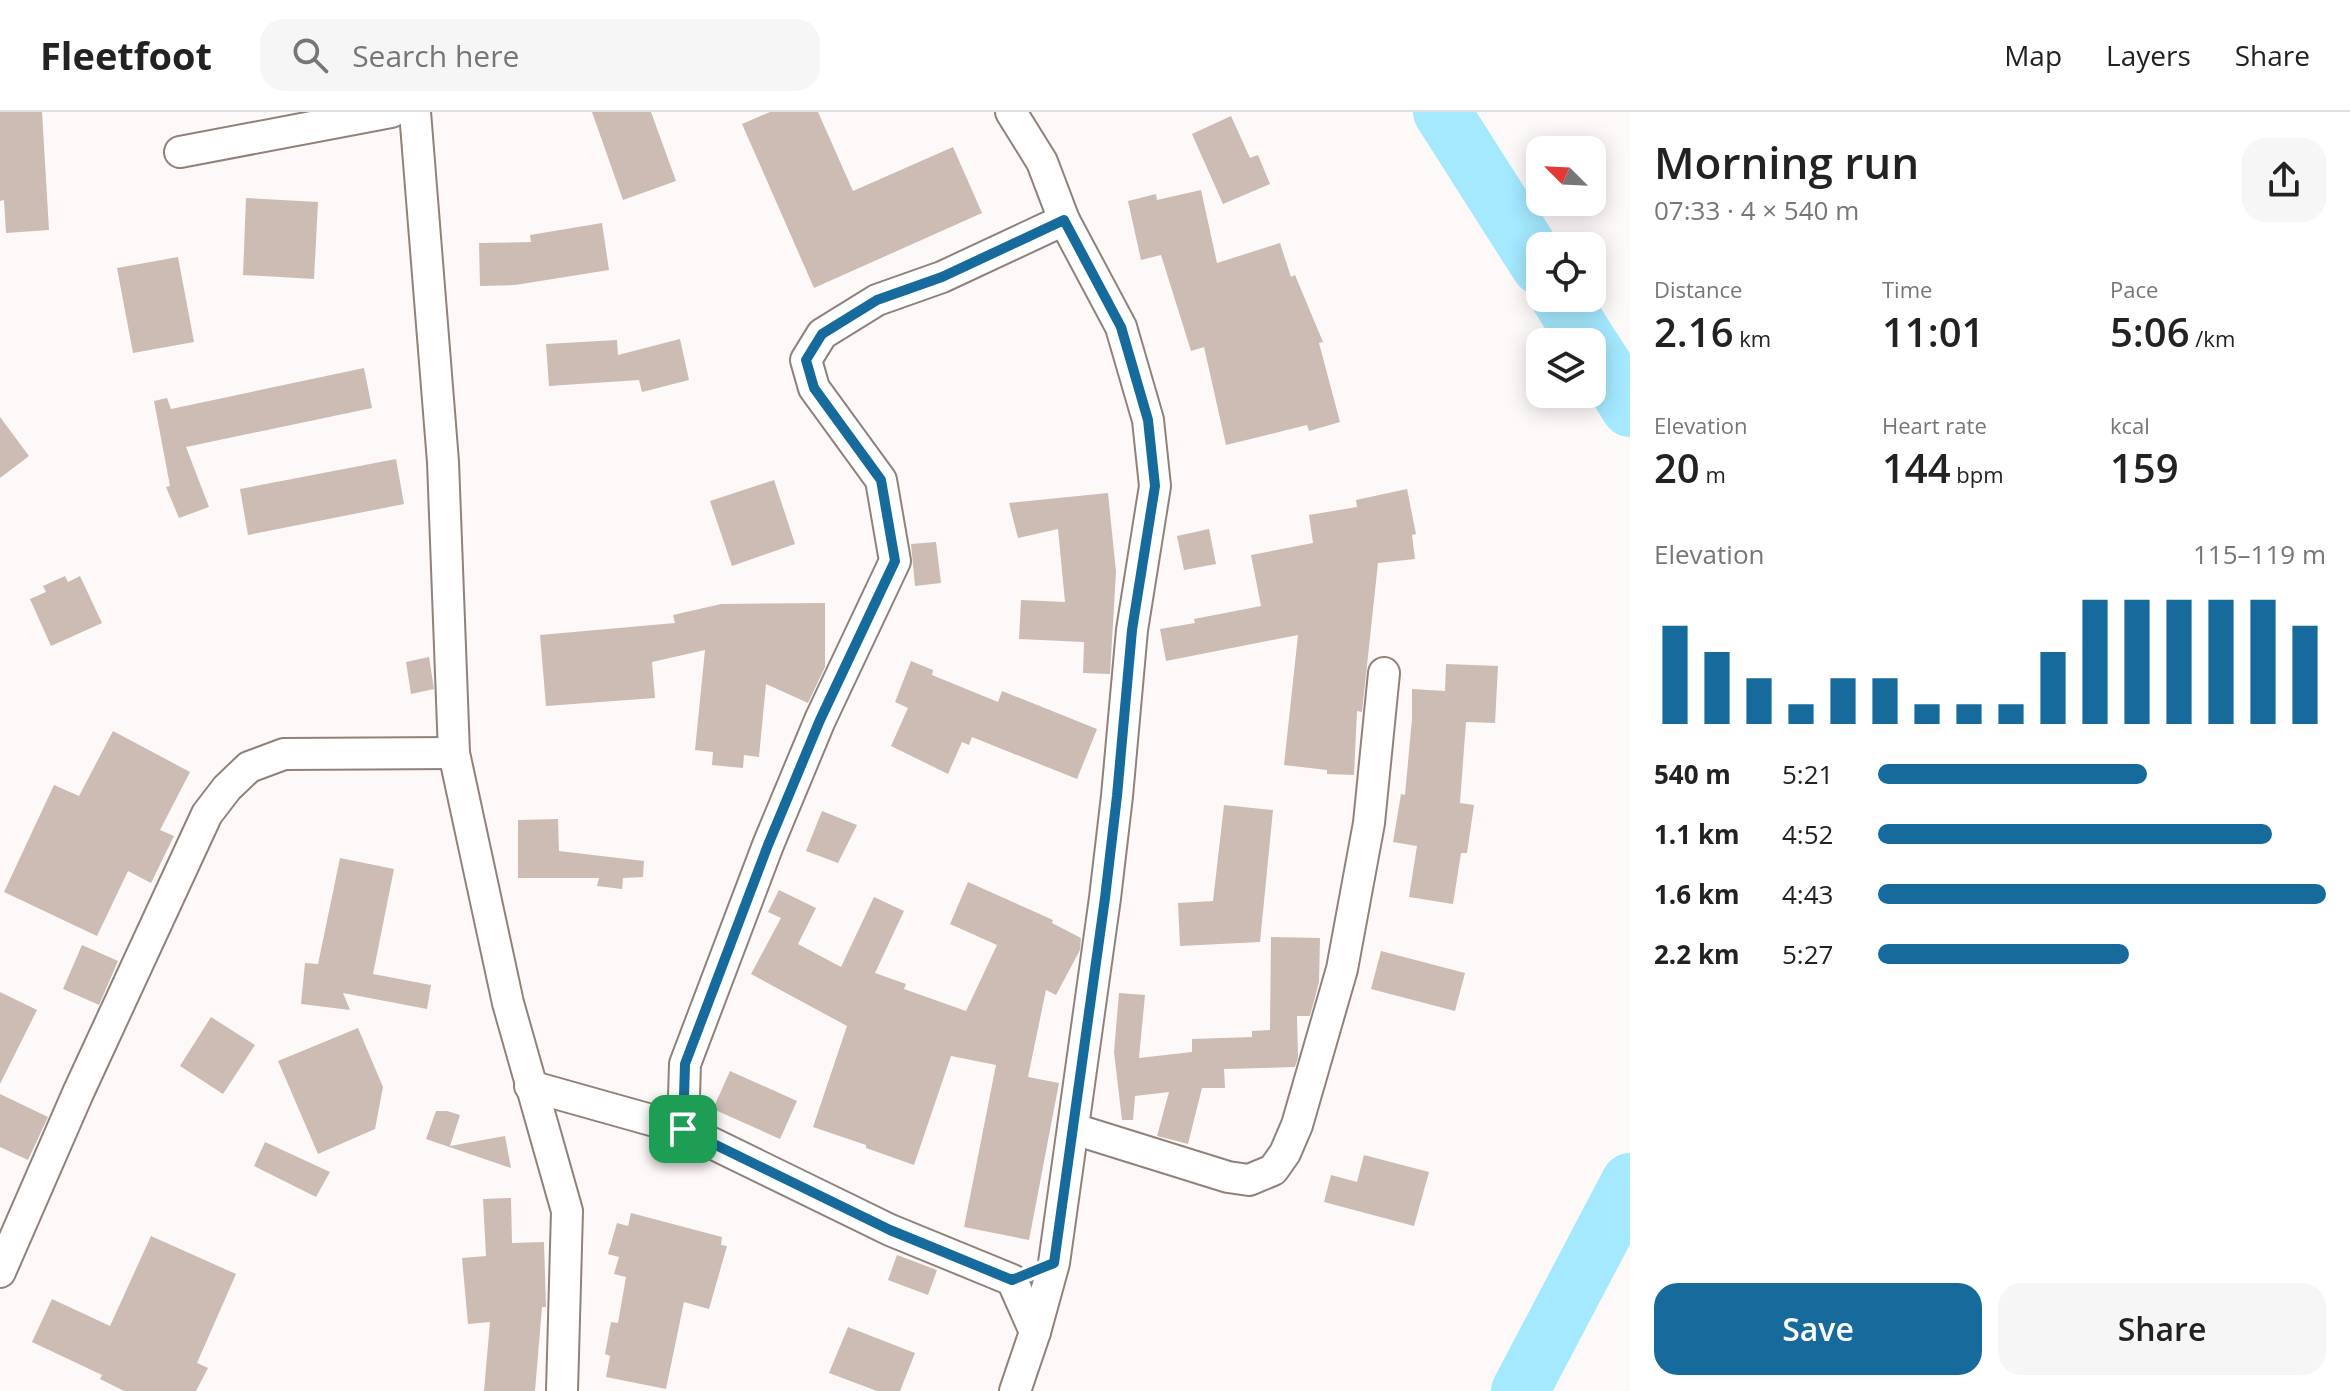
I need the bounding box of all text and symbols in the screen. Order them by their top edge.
search box [260,19,820,91]
text: Fleetfoot [40,29,212,81]
icon: search [288,33,332,77]
text: Search here [352,35,519,76]
text: Map [2004,36,2062,74]
text: Layers [2106,36,2191,74]
text: Share [2235,36,2310,74]
text: Morning run [1654,132,1919,192]
north arrow [1526,136,1606,216]
map controls [1526,136,1606,408]
button: share [2242,138,2326,222]
text: 07:33 · 4 × 540 m [1654,192,1859,228]
button: locate [1526,232,1606,312]
text: Distance [1654,274,1742,304]
text: Time [1882,274,1932,304]
text: Pace [2110,274,2158,304]
text: 2.16 [1654,304,1734,359]
text: 11:01 [1882,304,1984,359]
text: 5:06 [2110,304,2190,359]
text: km [1734,323,1771,353]
text: /km [2190,323,2235,353]
button: layers [1526,328,1606,408]
text: Elevation [1654,410,1747,440]
text: Heart rate [1882,410,1987,440]
text: kcal [2110,410,2150,440]
text: 20 [1654,440,1700,495]
text: 144 [1882,440,1951,495]
text: 159 [2110,440,2179,495]
text: m [1700,459,1726,489]
text: bpm [1951,459,2004,489]
text: Elevation [1654,536,1764,572]
text: 115–119 m [2193,536,2326,572]
text: 540 m [1654,756,1731,792]
text: 5:21 [1782,756,1833,792]
text: 1.1 km [1654,816,1740,852]
text: 4:52 [1782,816,1833,852]
text: 1.6 km [1654,876,1740,912]
text: 4:43 [1782,876,1833,912]
text: 2.2 km [1654,936,1740,972]
text: 5:27 [1782,936,1833,972]
pin [649,1095,717,1163]
icon: arrive [661,1107,705,1151]
button: Save [1654,1283,1982,1375]
button: Share [1998,1283,2326,1375]

